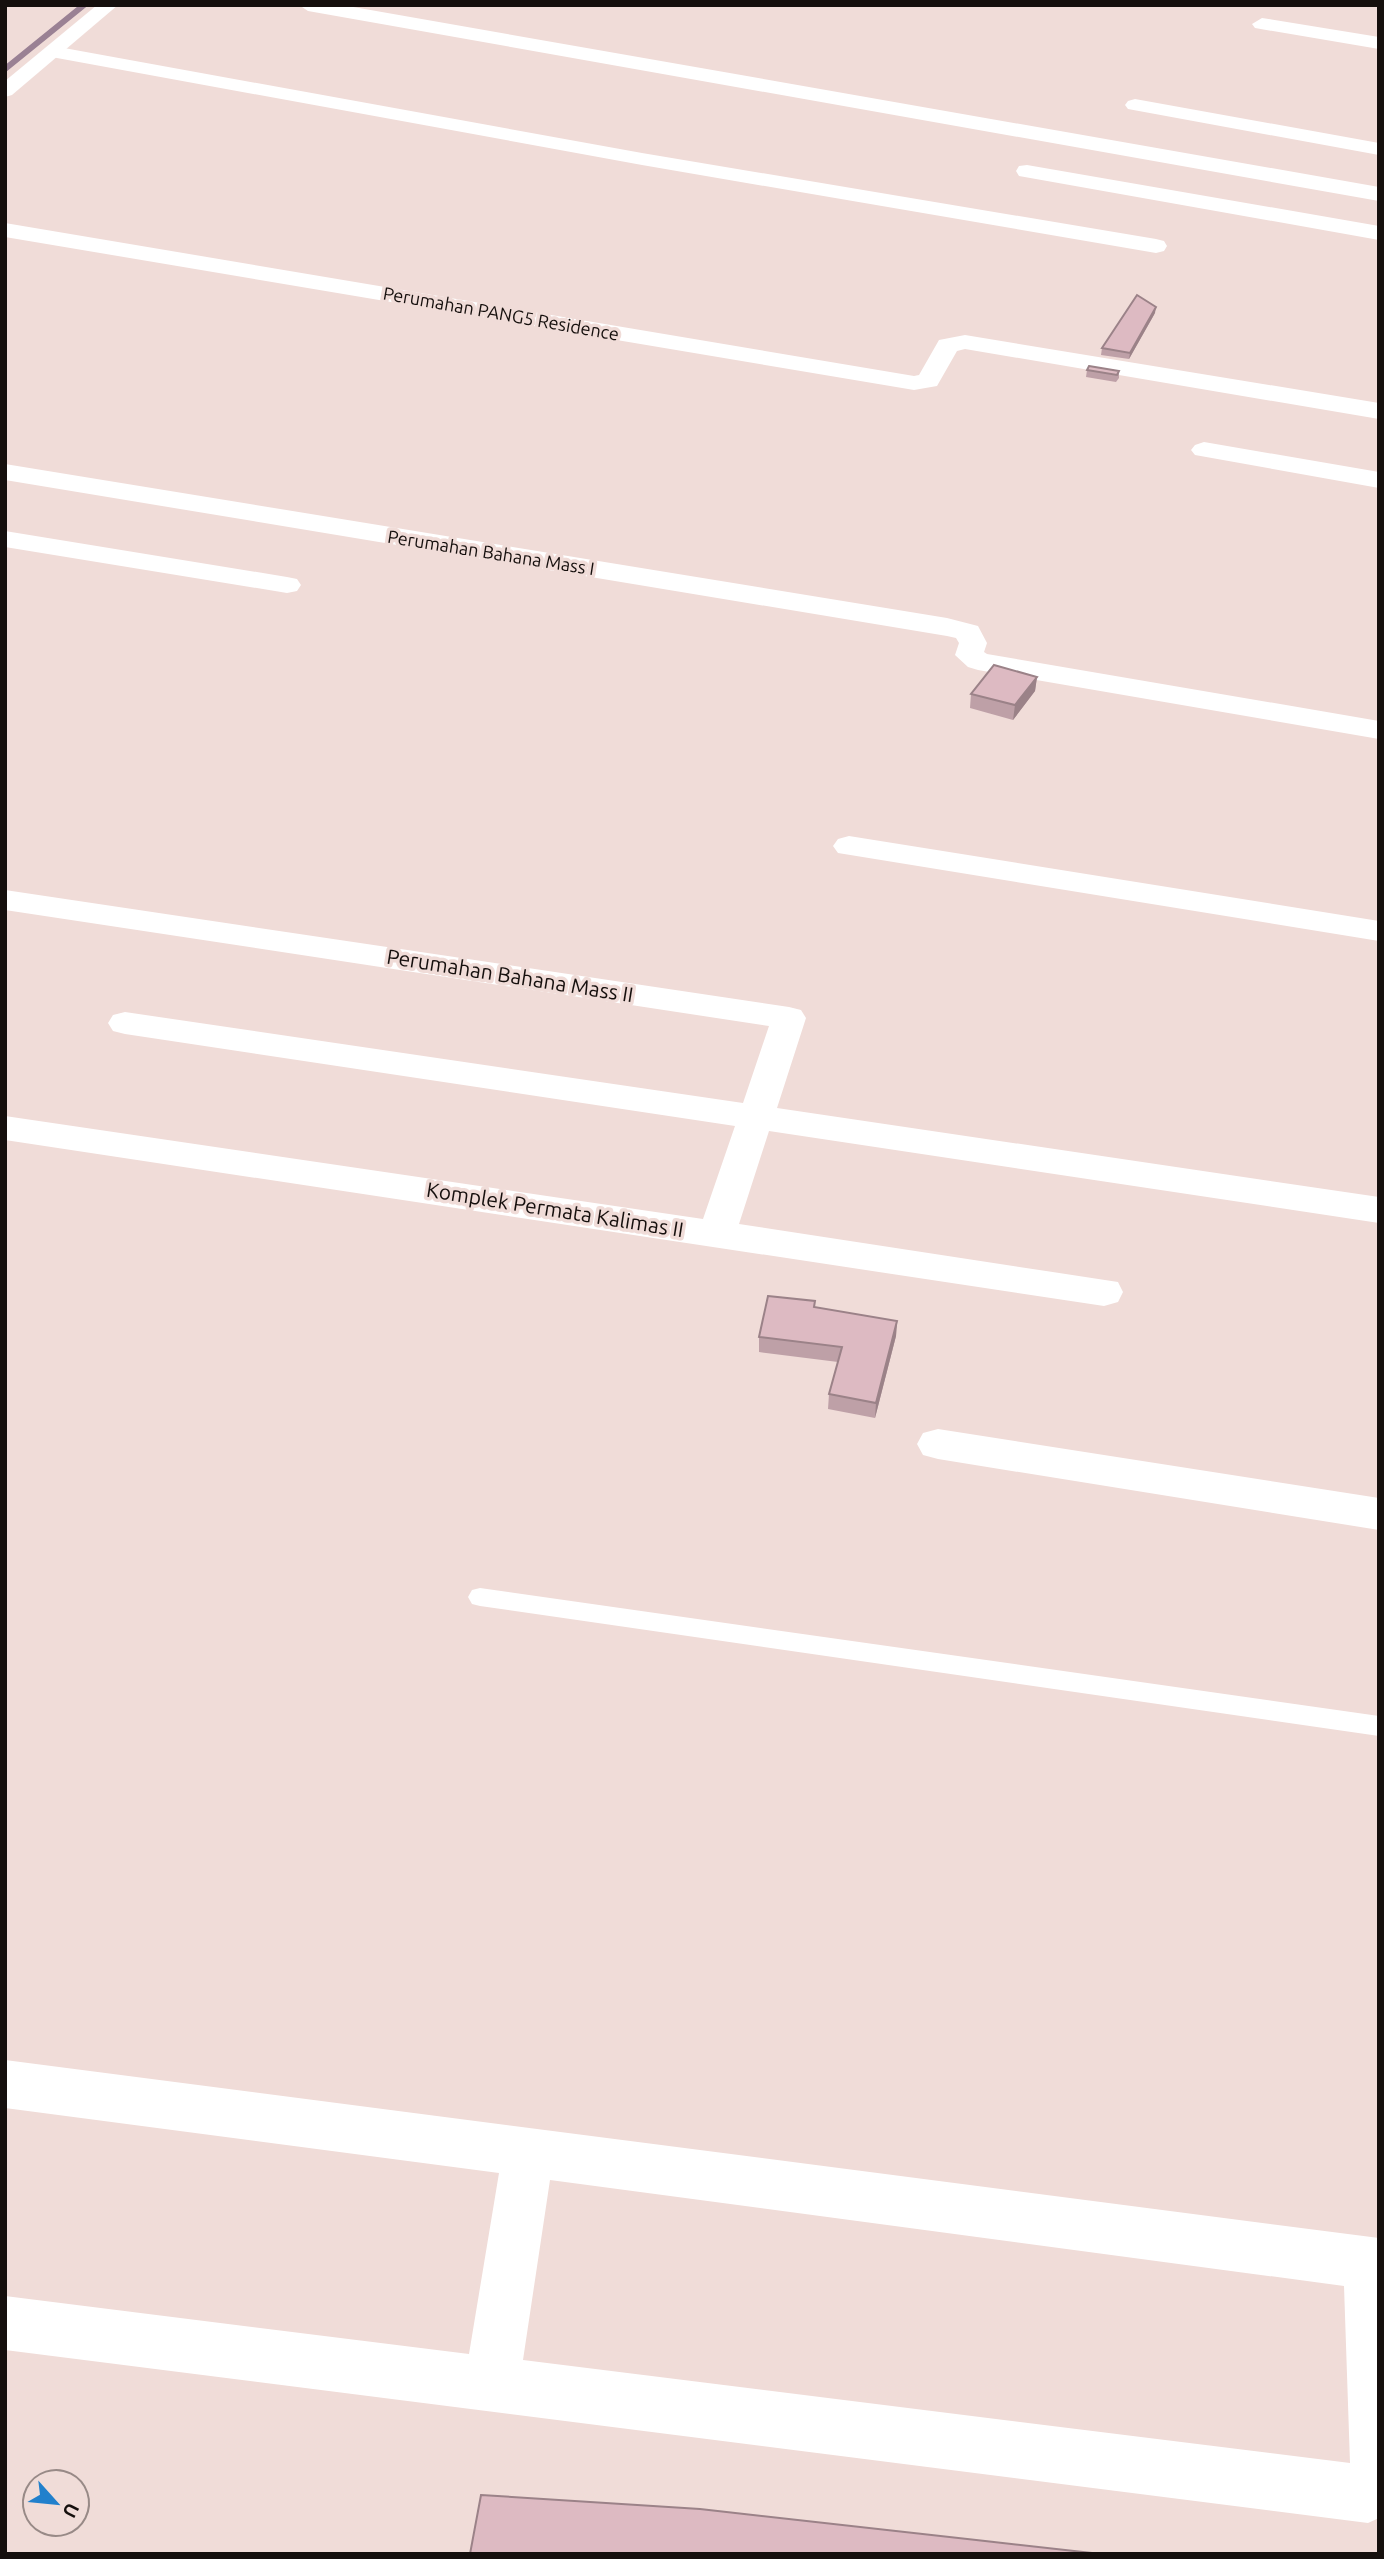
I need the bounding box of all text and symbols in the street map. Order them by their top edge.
street label: Perumahan PANG5 Residence [382,282,621,344]
street label: Perumahan Bahana Mass I [386,526,596,578]
street label: Perumahan Bahana Mass II [385,944,635,1006]
street label: Komplek Permata Kalimas II [425,1177,685,1241]
north arrow [21,2468,91,2538]
text: U [58,2500,84,2522]

